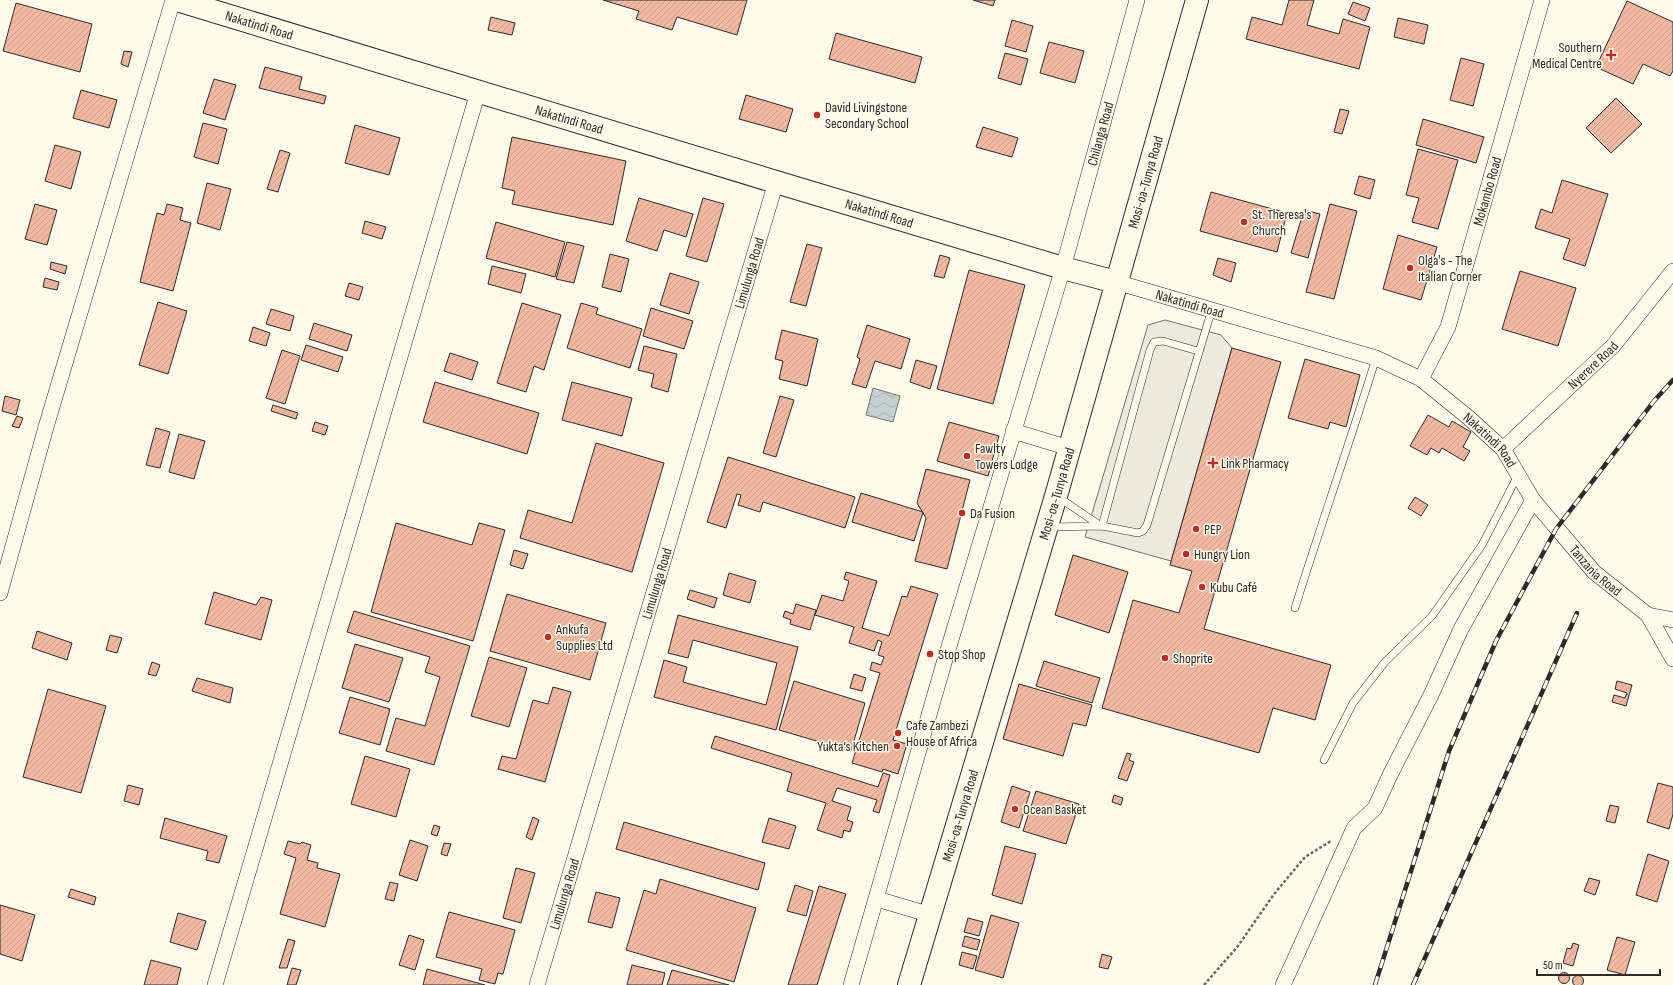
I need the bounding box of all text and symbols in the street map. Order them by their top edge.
street label: Nakatindi Road [223,7,295,44]
place label: Southern Medical Centre [1532,39,1602,72]
marker: Southern Medical Centre [1605,49,1617,61]
place label: David Livingstone Secondary School [825,99,909,132]
street label: Chilanga Road [1084,100,1118,168]
street label: Nakatindi Road [533,101,605,138]
marker: David Livingstone Secondary School [812,110,822,120]
street label: Mosi-oa-Tunya Road [1125,134,1167,230]
street label: Mokambo Road [1470,155,1506,228]
street label: Nakatindi Road [843,195,915,232]
place label: St. Theresa's Church [1252,206,1312,239]
marker: St. Theresa's Church [1239,217,1249,227]
street label: Limulunga Road [731,235,768,311]
place label: Olga's - The Italian Corner [1418,252,1482,285]
marker: Olga's - The Italian Corner [1405,263,1415,273]
street label: Nakatindi Road [1154,286,1226,322]
street label: Nyerere Road [1564,338,1622,393]
street label: Nakatindi Road [1460,409,1520,471]
place label: Fawlty Towers Lodge [975,440,1038,473]
street label: Mosi-oa-Tunya Road [1035,446,1078,542]
marker: Fawlty Towers Lodge [962,451,972,461]
place label: Link Pharmacy [1221,455,1290,472]
marker: Link Pharmacy [1208,458,1218,468]
place label: Da Fusion [970,505,1015,522]
marker: Da Fusion [957,508,967,518]
place label: PEP [1204,521,1222,538]
marker: PEP [1191,524,1201,534]
street label: Tanzania Road [1566,542,1625,600]
street label: Limulunga Road [638,546,676,621]
place label: Hungry Lion [1194,546,1250,563]
marker: Hungry Lion [1181,549,1191,559]
place label: Kubu Café [1210,579,1257,596]
marker: Kubu Café [1197,582,1207,592]
place label: Ankufa Supplies Ltd [555,621,613,654]
marker: Ankufa Supplies Ltd [543,632,553,642]
place label: Stop Shop [938,646,986,663]
marker: Stop Shop [925,649,935,659]
place label: Shoprite [1173,650,1213,667]
marker: Shoprite [1160,653,1170,663]
place label: Cafe Zambezi House of Africa [906,717,977,750]
marker: Cafe Zambezi House of Africa [893,728,903,738]
place label: Yukta’s Kitchen [817,738,889,755]
marker: Yukta’s Kitchen [892,741,902,751]
street label: Mosi-oa-Tunya Road [939,767,982,864]
place label: Ocean Basket [1023,801,1086,818]
marker: Ocean Basket [1010,804,1020,814]
street label: Limulunga Road [546,856,583,932]
scale bar [1537,951,1660,977]
text: 50 m [1543,958,1563,973]

